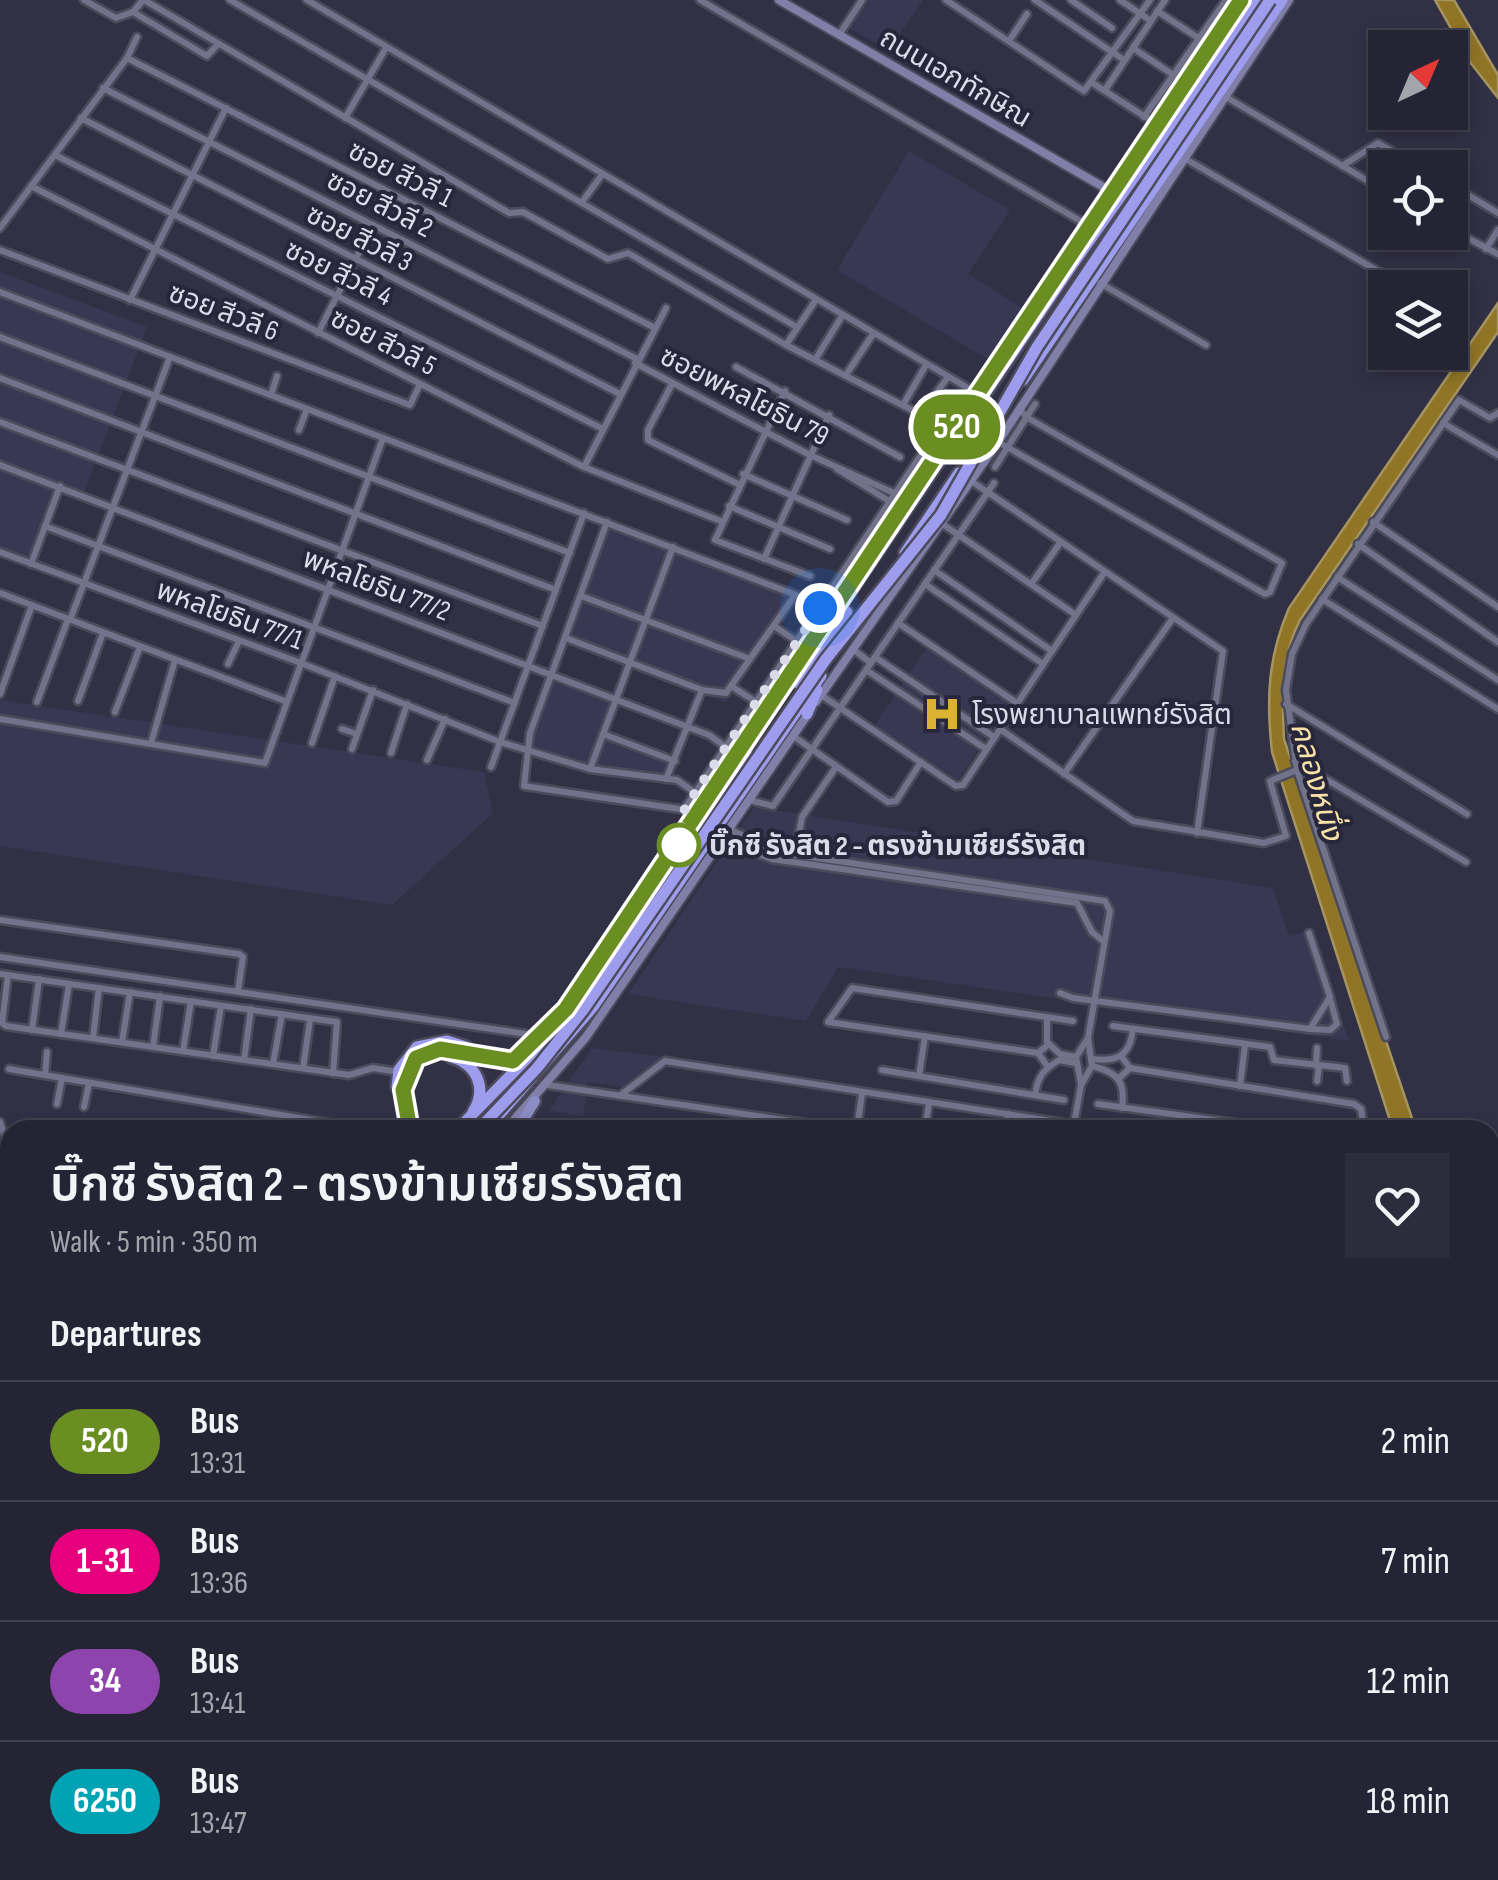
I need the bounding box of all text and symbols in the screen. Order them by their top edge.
street label: ถนนเอกทักษิณ [874,22,1037,135]
north arrow [1368,30,1468,130]
map controls [1368,30,1468,370]
street label: ซอย สีวลี 1 [343,134,458,215]
button: locate [1368,150,1468,250]
street label: ซอย สีวลี 2 [321,164,438,245]
street label: ซอย สีวลี 3 [301,198,418,279]
street label: ซอย สีวลี 4 [280,233,397,313]
button: layers [1368,270,1468,370]
street label: ซอย สีวลี 6 [164,276,283,348]
street label: ซอย สีวลี 5 [325,302,442,383]
street label: ซอยพหลโยธิน 79 [654,340,834,453]
line badge: 520 [900,394,1014,460]
text: 520 [933,406,981,449]
street label: พหลโยธิน 77/2 [298,542,455,629]
street label: พหลโยธิน 77/1 [152,574,307,657]
your location [795,583,845,633]
hospital icon: โรงพยาบาลแพทย์รังสิต [921,693,963,735]
place label: โรงพยาบาลแพทย์รังสิต [972,699,1232,732]
water label: คลองหนึ่ง [1282,717,1354,846]
marker: บิ๊กซี รังสิต 2 - ตรงข้ามเซียร์รังสิต [658,824,700,866]
place label: บิ๊กซี รังสิต 2 - ตรงข้ามเซียร์รังสิต [709,827,1086,863]
button: heart [1345,1153,1450,1258]
text: บิ๊กซี รังสิต 2 - ตรงข้ามเซียร์รังสิต [50,1157,684,1214]
text: Walk · 5 min · 350 m [50,1223,258,1262]
text: Departures [50,1312,202,1357]
text: Bus [190,1399,239,1444]
text: 2 min [1381,1419,1450,1464]
text: 520 [81,1420,129,1463]
text: 13:31 [190,1444,245,1483]
text: Bus [190,1519,239,1564]
text: 7 min [1381,1539,1450,1584]
text: 1-31 [77,1540,133,1583]
text: 13:36 [190,1564,248,1603]
text: Bus [190,1639,239,1684]
text: 12 min [1367,1659,1450,1704]
text: 34 [89,1660,121,1703]
text: 13:41 [190,1684,245,1723]
text: Bus [190,1759,239,1804]
text: 18 min [1366,1779,1450,1824]
text: 6250 [73,1780,137,1823]
text: 13:47 [190,1804,247,1843]

